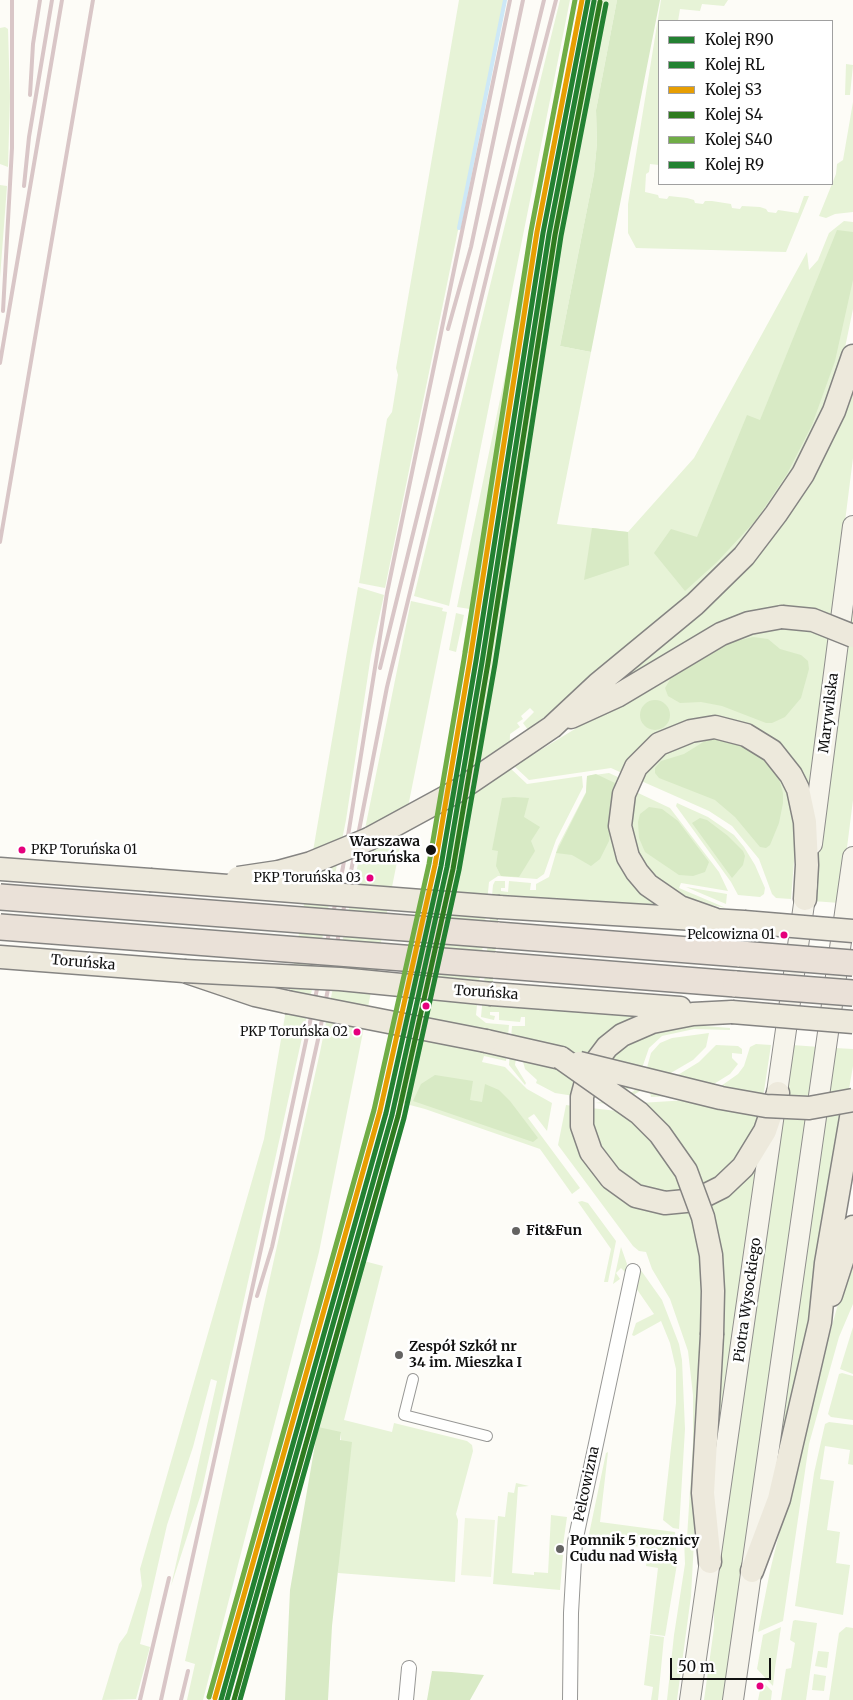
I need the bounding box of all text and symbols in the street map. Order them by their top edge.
legend [658,20,833,185]
text: Kolej R90 [705,30,774,49]
text: Kolej RL [705,55,765,74]
text: Kolej S3 [705,80,762,99]
text: Kolej S4 [705,105,763,124]
text: Kolej S40 [705,130,773,149]
text: Kolej R9 [705,155,764,174]
street label: Marywilska [816,672,842,754]
place label: Warszawa Toruńska [350,834,420,866]
place label: PKP Toruńska 01 [31,842,137,858]
marker: Warszawa Toruńska [424,843,438,857]
marker: PKP Toruńska 01 [17,845,27,855]
place label: PKP Toruńska 03 [253,870,361,886]
marker: PKP Toruńska 03 [365,873,375,883]
place label: Pelcowizna 01 [687,927,775,943]
marker: Pelcowizna 01 [779,930,789,940]
street label: Toruńska [50,952,116,974]
street label: Toruńska [453,982,519,1004]
unlabelled marker [421,1001,431,1011]
place label: PKP Toruńska 02 [240,1024,348,1040]
marker: PKP Toruńska 02 [352,1027,362,1037]
place label: Fit&Fun [526,1223,582,1239]
marker: Fit&Fun [510,1225,522,1237]
street label: Piotra Wysockiego [731,1237,765,1363]
place label: Zespół Szkół nr 34 im. Mieszka I [409,1339,522,1371]
marker: Zespół Szkół nr 34 im. Mieszka I [393,1349,405,1361]
street label: Pelcowizna [571,1445,603,1523]
place label: Pomnik 5 rocznicy Cudu nad Wisłą [570,1533,699,1565]
marker: Pomnik 5 rocznicy Cudu nad Wisłą [554,1543,566,1555]
scale bar [673,1648,774,1680]
text: 50 m [678,1657,715,1676]
unlabelled marker [755,1681,765,1691]

